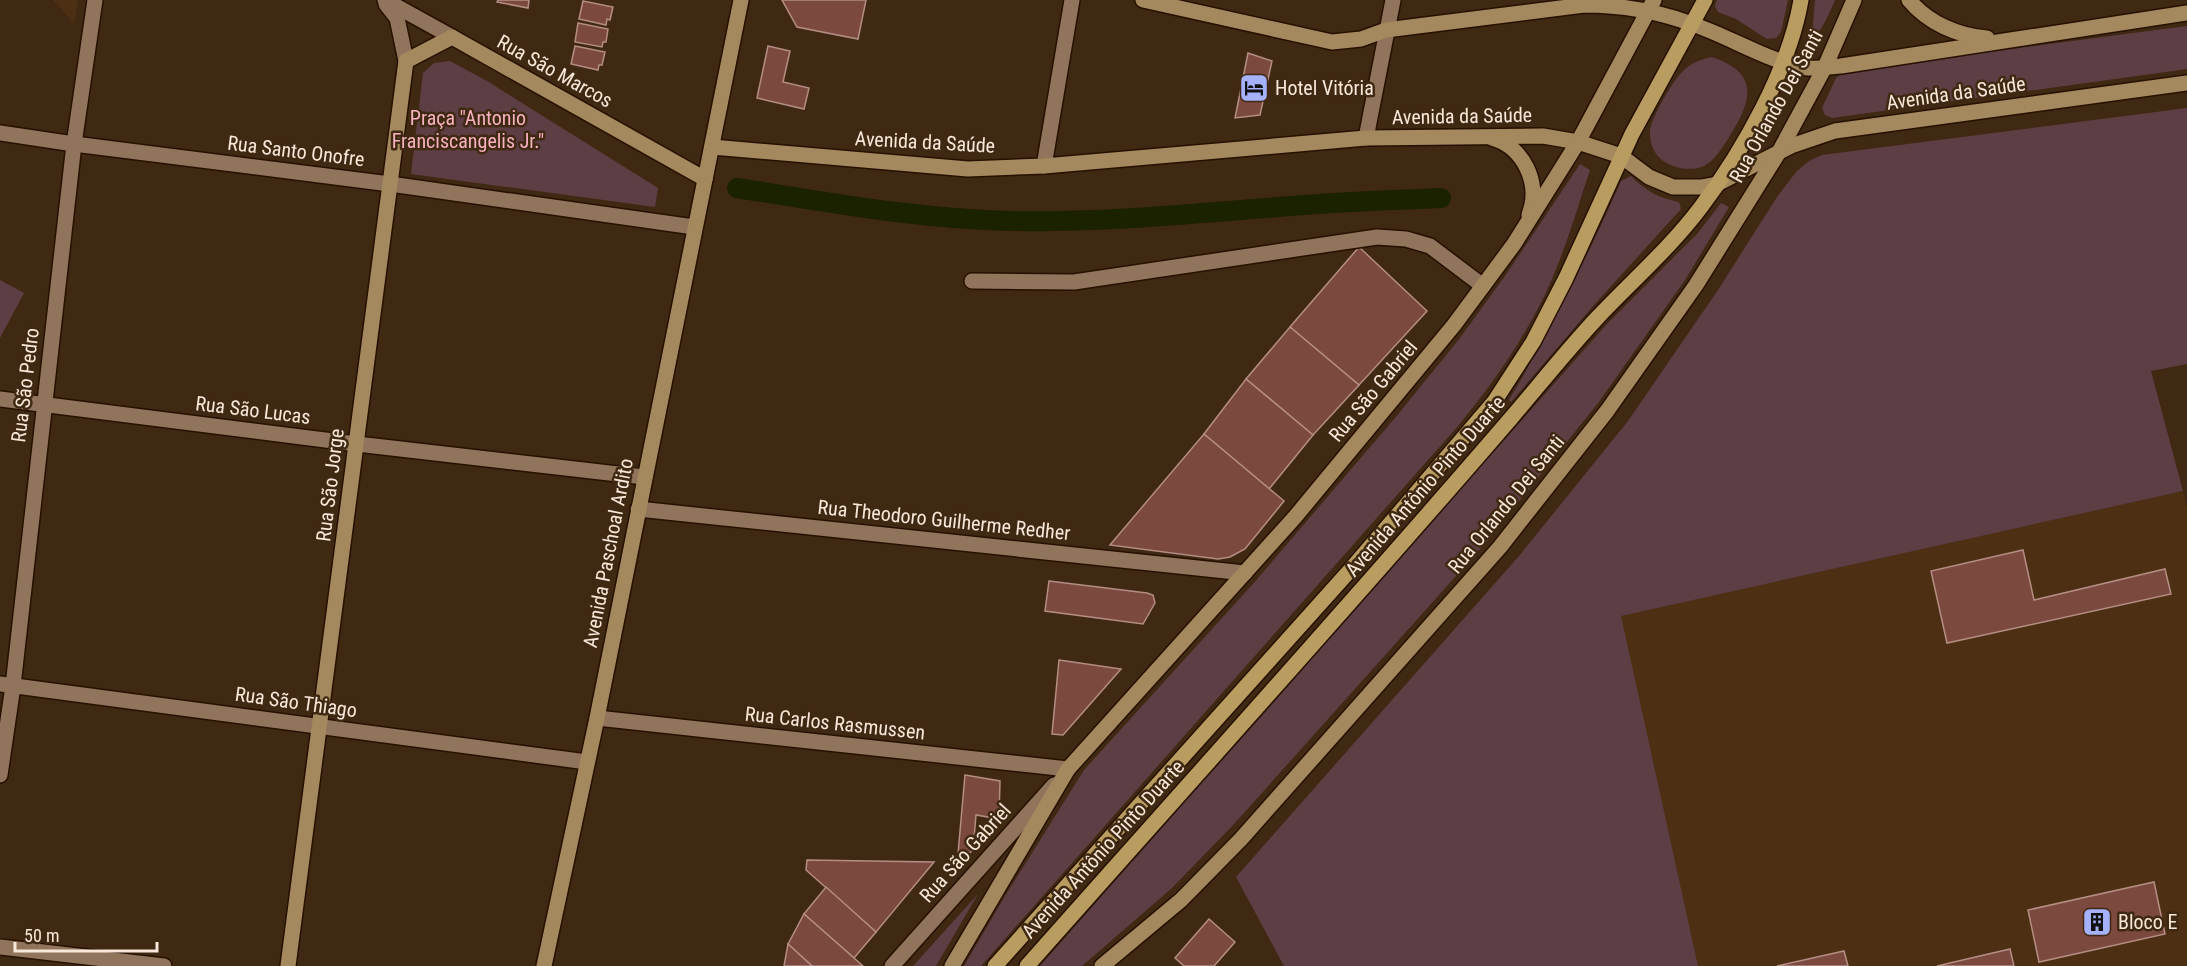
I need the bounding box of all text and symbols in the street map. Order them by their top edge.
street label: Rua Orlando Dei Santi [1724,25,1828,187]
street label: Rua São Marcos [493,29,617,113]
street label: Avenida da Saúde [1885,71,2027,115]
hotel icon: Hotel Vitória [1238,72,1270,104]
place label: Hotel Vitória [1275,76,1374,100]
street label: Avenida da Saúde [1392,103,1532,129]
park label: Praça "Antonio Franciscangelis Jr." [392,106,544,153]
street label: Avenida da Saúde [854,126,996,158]
street label: Rua Santo Onofre [226,131,366,171]
street label: Rua São Pedro [6,326,44,444]
street label: Rua São Gabriel [1324,335,1422,447]
street label: Rua São Lucas [194,391,312,429]
street label: Avenida Antônio Pinto Duarte [1340,391,1510,581]
street label: Rua São Jorge [311,427,349,543]
street label: Rua Orlando Dei Santi [1443,430,1569,578]
street label: Avenida Paschoal Ardito [578,456,638,650]
street label: Rua Theodoro Guilherme Redher [816,495,1072,545]
street label: Rua São Thiago [234,682,358,722]
street label: Rua Carlos Rasmussen [744,702,926,744]
street label: Avenida Antônio Pinto Duarte [1017,755,1189,943]
street label: Rua São Gabriel [914,799,1016,907]
building icon: Bloco E [2081,906,2113,938]
place label: Bloco E [2118,910,2177,934]
scale bar [15,915,158,953]
text: 50 m [24,925,59,946]

